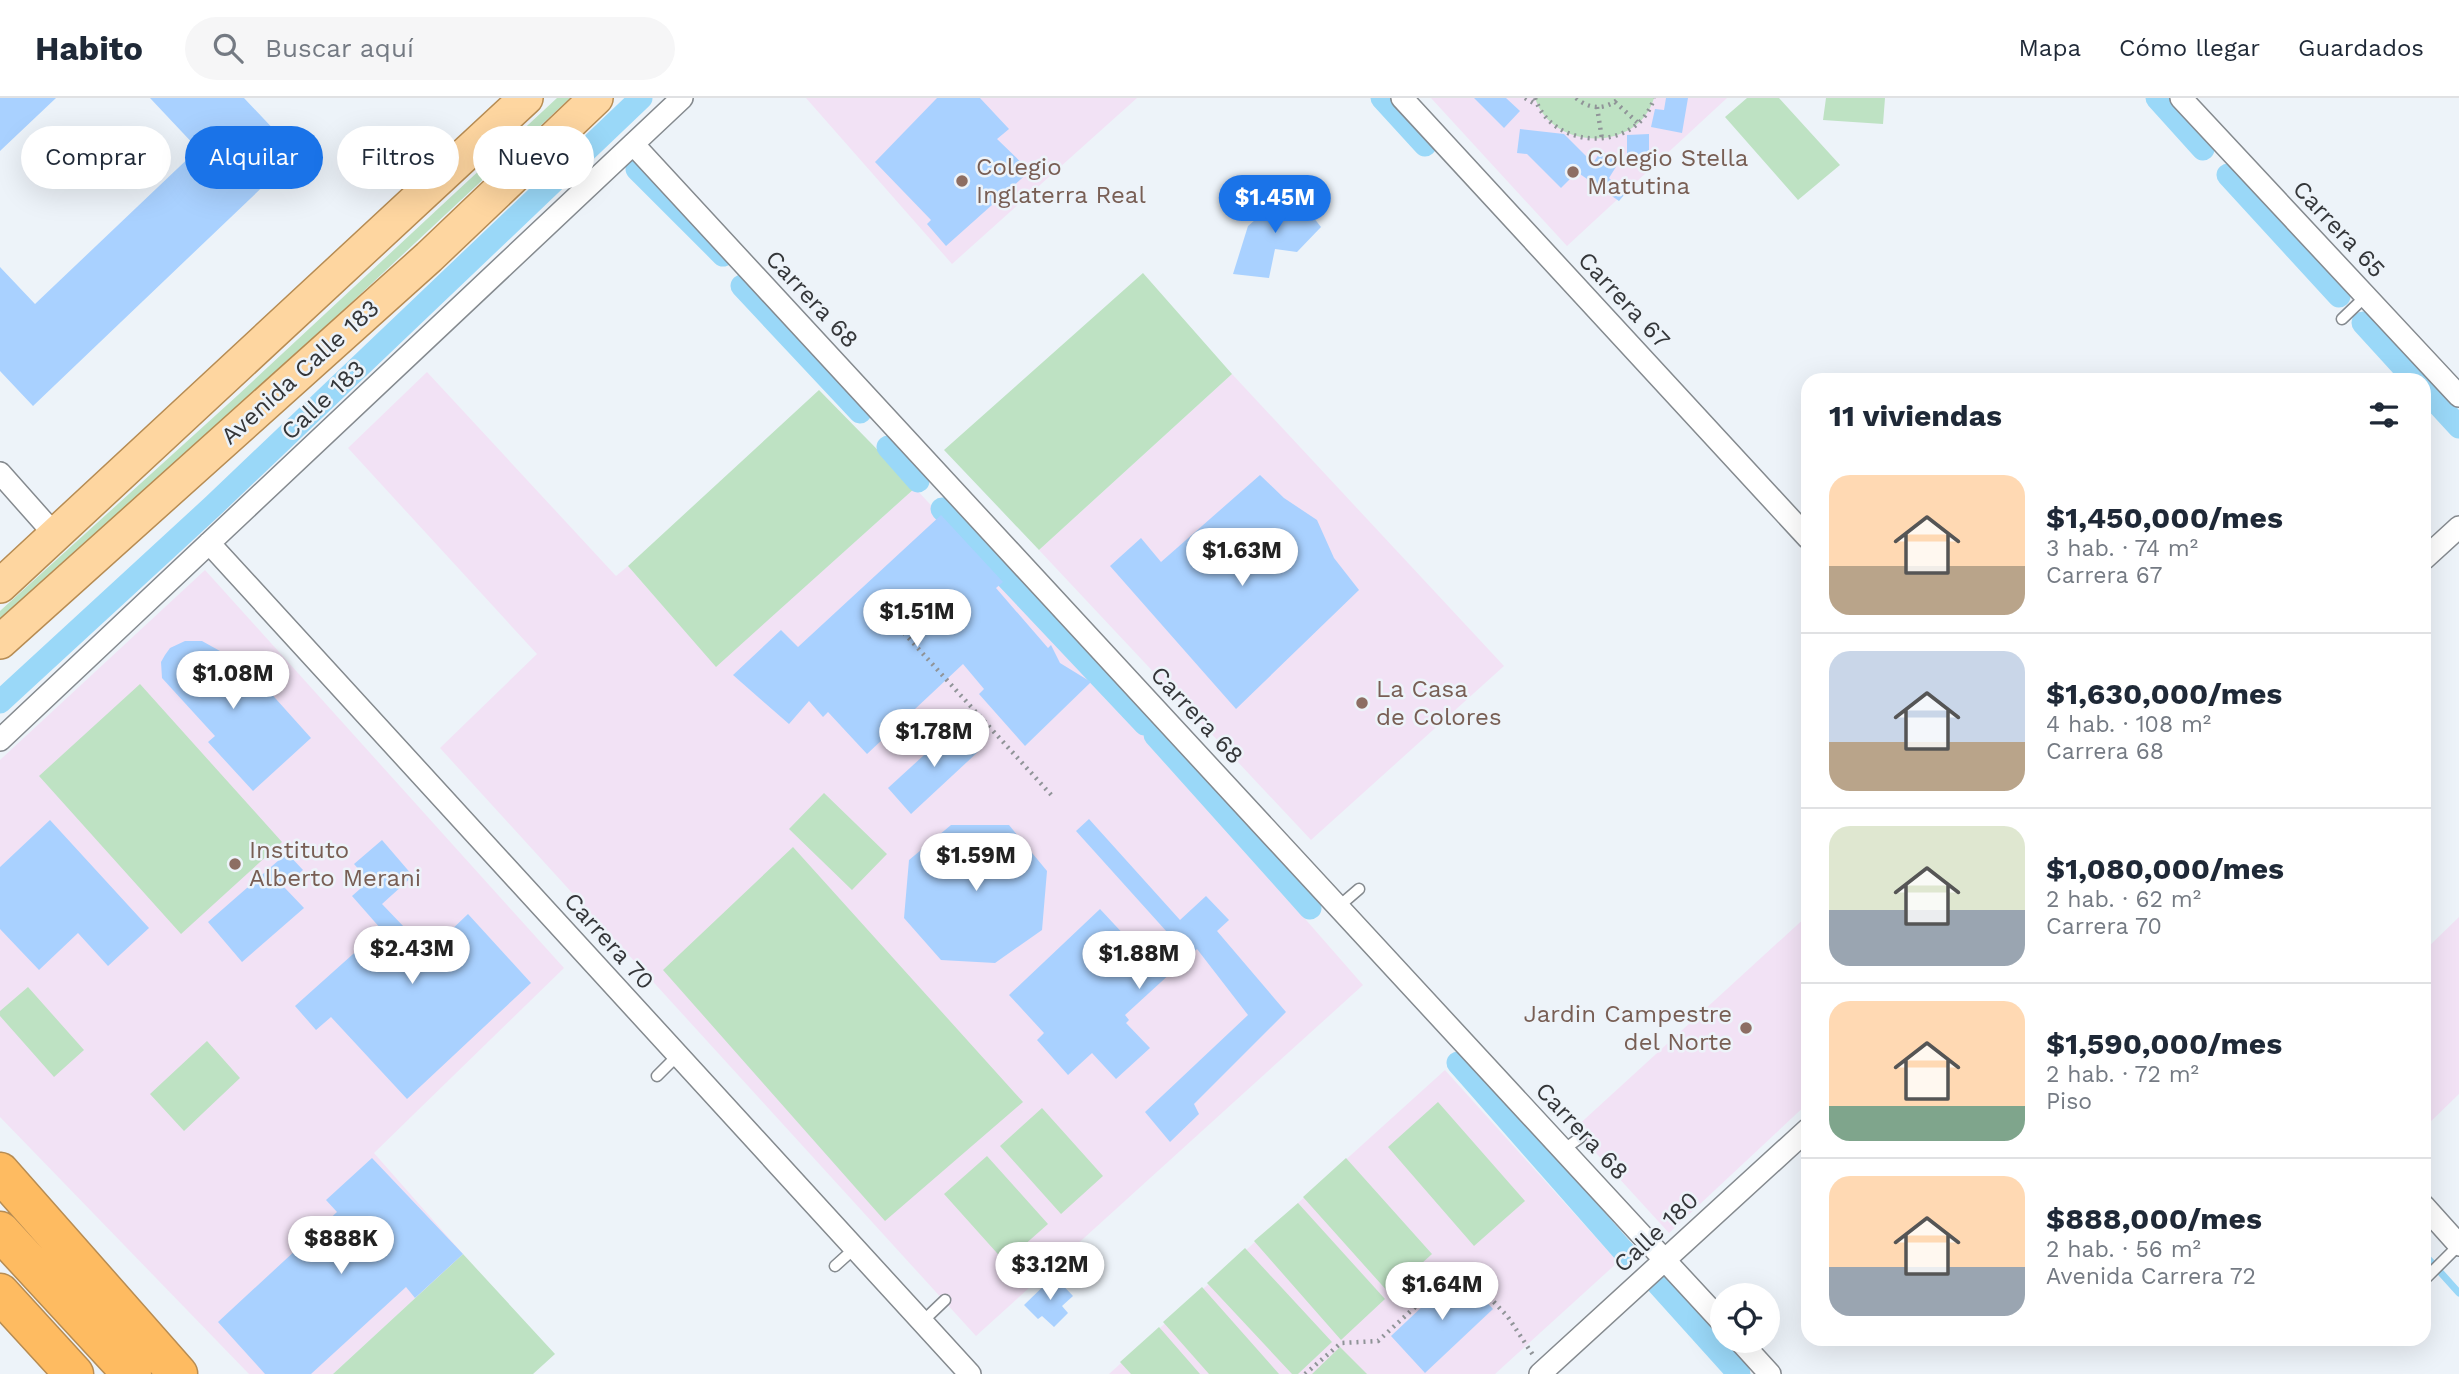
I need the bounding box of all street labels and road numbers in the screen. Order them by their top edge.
street label: Carrera 65 [2287,175,2391,283]
street label: Carrera 68 [760,244,864,354]
street label: Carrera 67 [1572,246,1676,354]
street label: Avenida Calle 183 [215,293,385,451]
street label: Calle 183 [275,354,371,446]
street label: Carrera 68 [1145,660,1249,770]
street label: Carrera 70 [558,887,660,995]
street label: Carrera 68 [1530,1076,1634,1186]
street label: Calle 180 [1608,1186,1704,1278]

